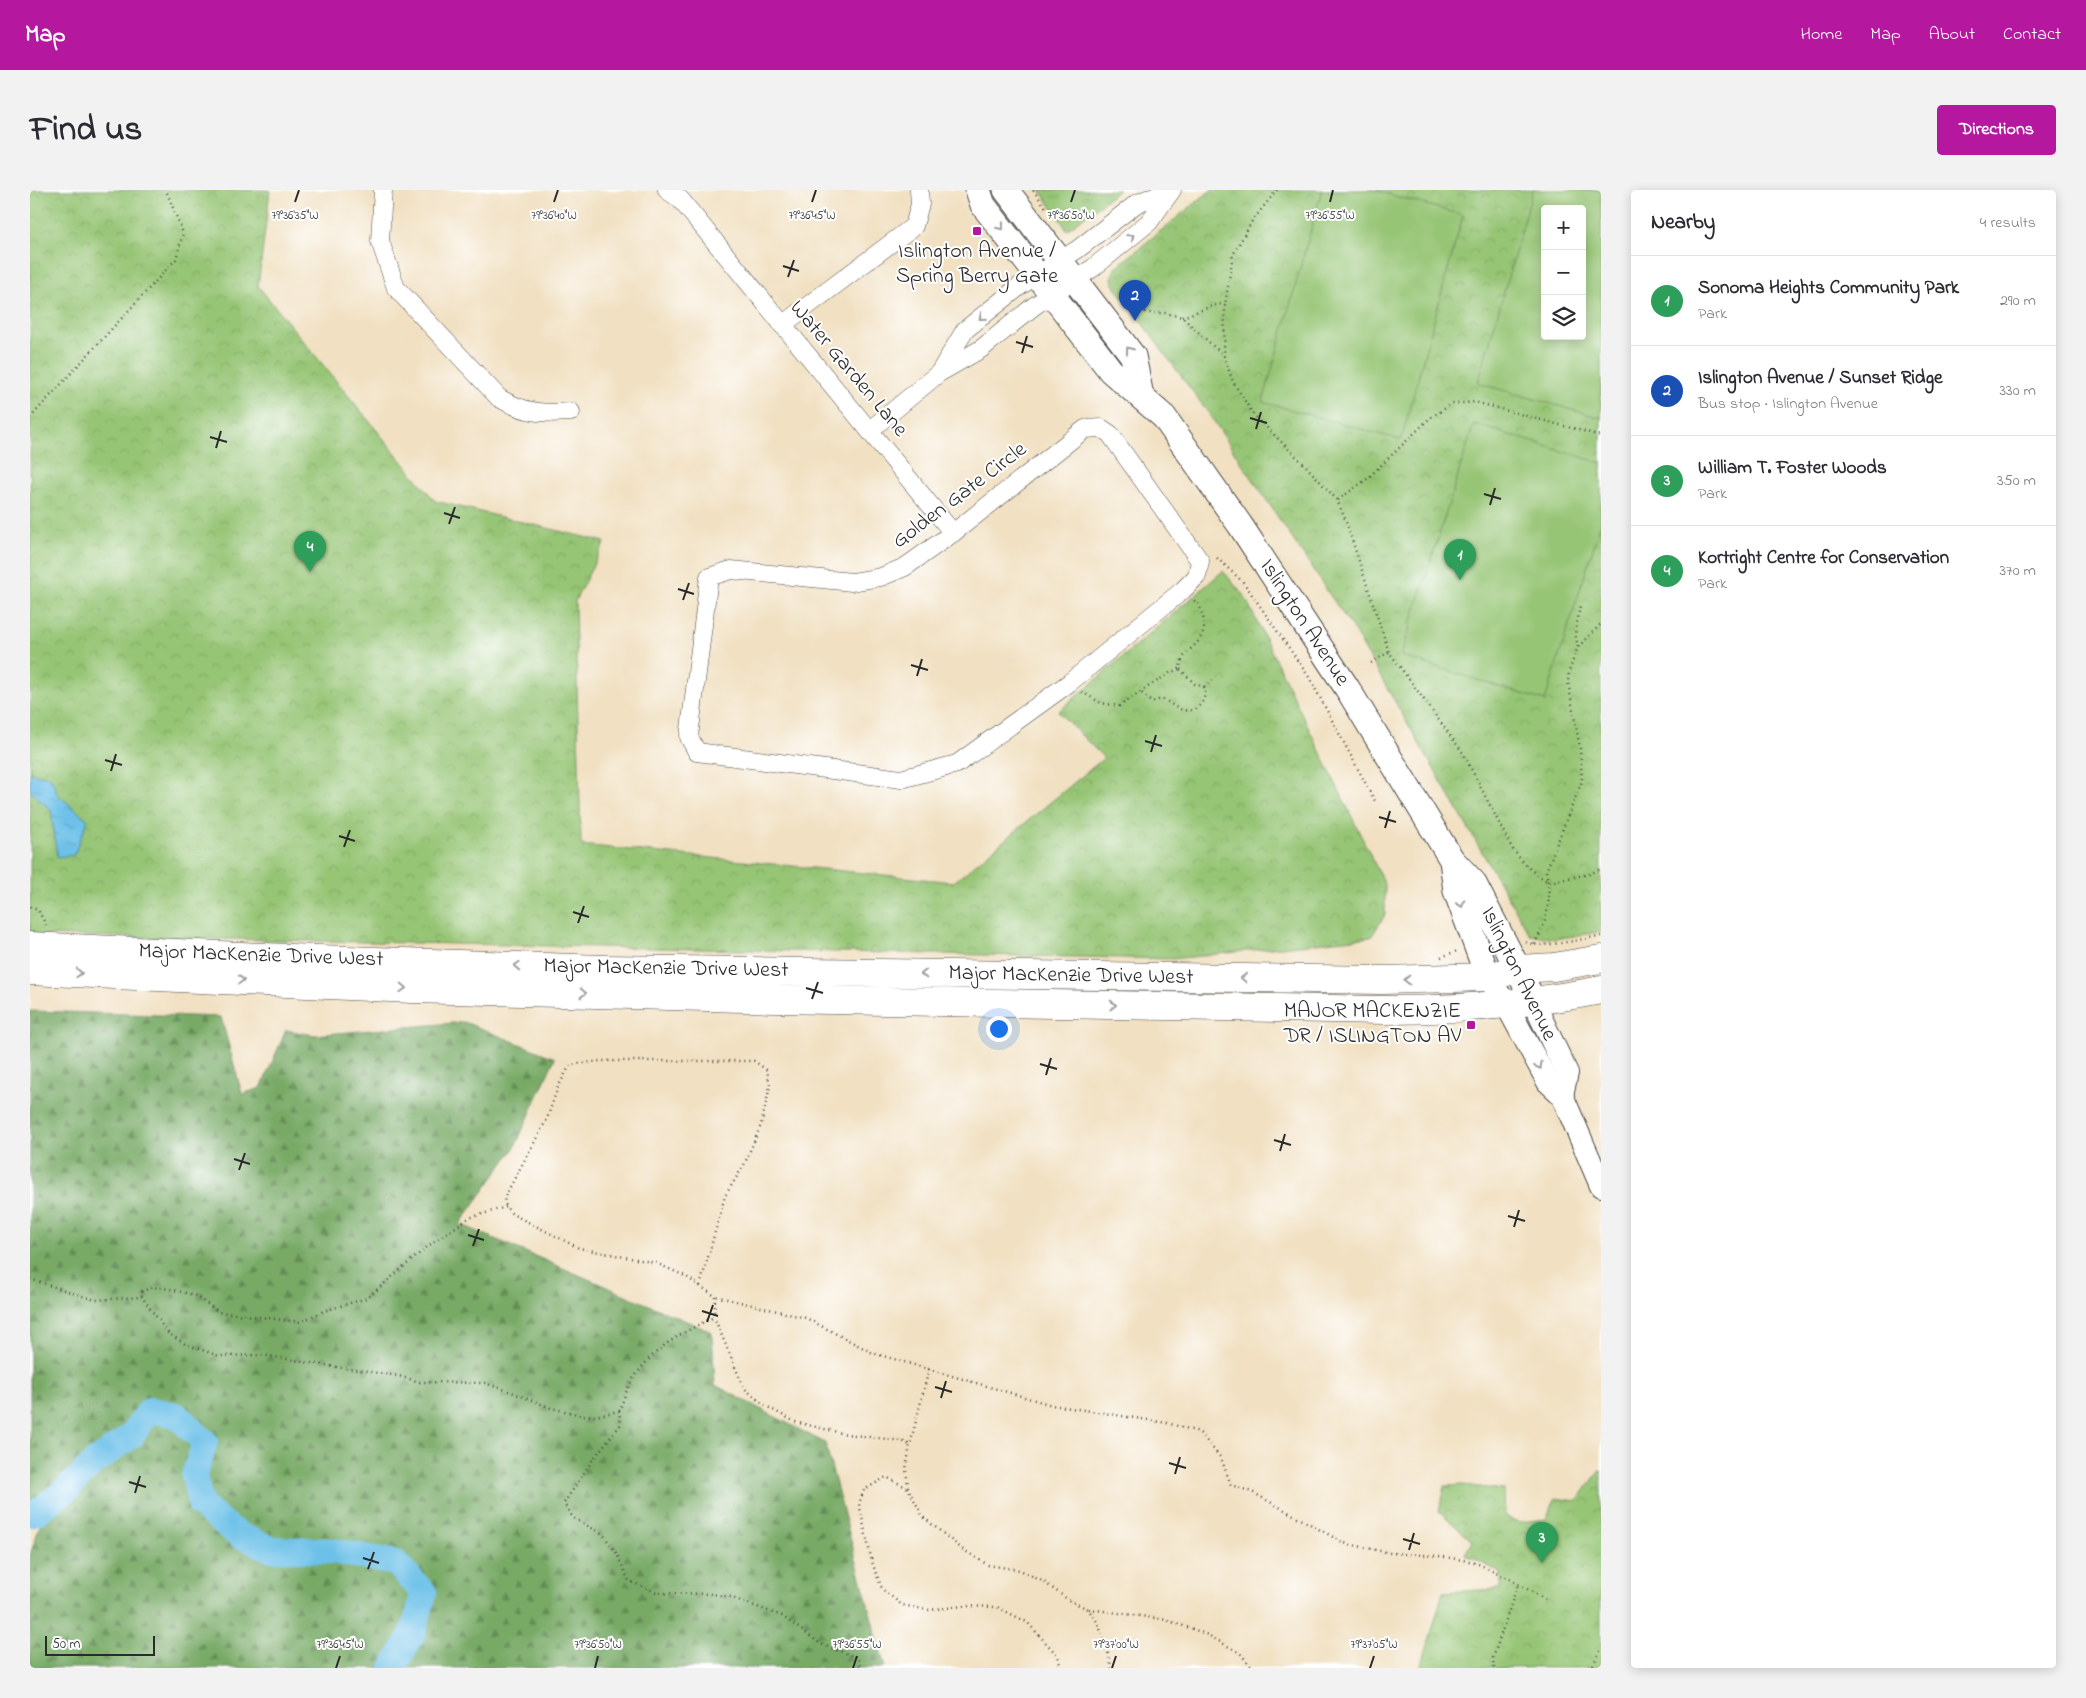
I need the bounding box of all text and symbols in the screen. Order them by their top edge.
text: Map [25,18,66,53]
text: Home [1801,22,1842,48]
text: Map [1870,22,1901,48]
text: About [1929,22,1975,48]
text: Contact [2003,22,2061,48]
text: Find us [30,105,142,156]
button: Directions [1937,105,2056,155]
map controls [1541,205,1586,340]
button: + [1541,205,1586,250]
text: 79°36'35"W [271,207,319,225]
text: 79°36'40"W [531,207,577,225]
text: 79°36'45"W [788,207,836,225]
text: 79°36'50"W [1047,207,1095,225]
text: 79°36'55"W [1305,207,1355,225]
text: Nearby [1651,208,1715,238]
text: 4 results [1980,211,2036,235]
one-way arrow [995,221,1003,230]
marker: Islington Avenue / Spring Berry Gate [971,225,983,237]
one-way arrow [1125,235,1134,243]
place label: Islington Avenue / Spring Berry Gate [896,236,1058,294]
button: − [1541,250,1586,295]
text: Sonoma Heights Community Park [1698,275,1959,302]
pin: 2 [1119,280,1151,321]
text: 1 [1664,289,1670,313]
text: 290 m [2000,289,2036,313]
street label: Water Garden Lane [781,293,915,445]
button: layers [1541,295,1586,340]
text: Park [1698,302,1727,326]
one-way arrow [979,311,988,319]
one-way arrow [1126,346,1135,356]
text: Islington Avenue / Sunset Ridge [1698,365,1943,392]
text: 2 [1663,379,1671,403]
text: 330 m [1999,379,2036,403]
text: Bus stop · Islington Avenue [1698,392,1878,416]
street label: Golden Gate Circle [886,435,1034,557]
text: William T. Foster Woods [1698,455,1887,482]
text: 3 [1664,469,1670,493]
text: 350 m [1997,469,2036,493]
text: Park [1698,482,1727,506]
pin: 4 [294,531,326,572]
pin: 1 [1444,539,1476,580]
text: Kortright Centre for Conservation [1698,545,1949,572]
street label: Islington Avenue [1250,553,1357,693]
text: 4 [1664,559,1670,583]
text: 370 m [1999,559,2036,583]
text: Park [1698,572,1727,596]
one-way arrow [1455,899,1465,908]
street label: Islington Avenue [1471,901,1564,1047]
street label: Major MacKenzie Drive West [138,936,385,976]
street label: Major MacKenzie Drive West [543,951,789,987]
street label: Major MacKenzie Drive West [948,958,1194,994]
one-way arrow [513,960,521,971]
one-way arrow [75,967,83,978]
one-way arrow [920,969,928,979]
one-way arrow [1240,973,1248,984]
one-way arrow [237,974,245,985]
one-way arrow [1402,974,1410,985]
one-way arrow [400,983,408,994]
one-way arrow [580,988,588,998]
place label: MAJOR MACKENZIE DR / ISLINGTON AV [1283,996,1462,1053]
one-way arrow [1110,1000,1118,1011]
your location [986,1016,1012,1042]
marker: MAJOR MACKENZIE DR / ISLINGTON AV [1465,1019,1477,1031]
one-way arrow [1532,1061,1542,1070]
pin: 3 [1526,1522,1558,1563]
scale bar [45,1633,155,1656]
text: 50 m [52,1634,80,1655]
text: 79°36'45"W [316,1636,364,1654]
text: 79°36'50"W [574,1636,622,1654]
text: 79°36'55"W [832,1636,882,1654]
text: 79°37'00"W [1093,1636,1139,1654]
text: 79°37'05"W [1350,1636,1398,1654]

